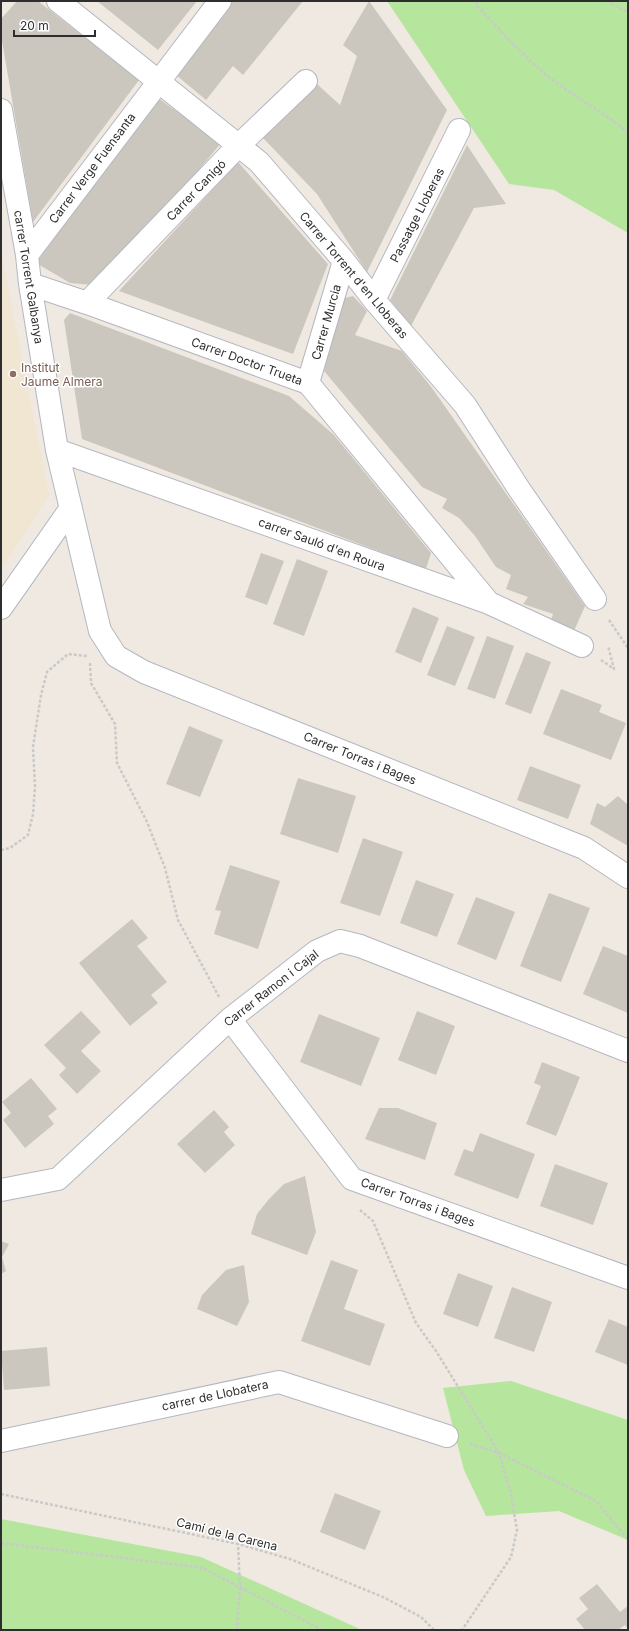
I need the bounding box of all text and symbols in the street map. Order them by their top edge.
scale bar [14,12,95,38]
text: 20 m [20,18,49,33]
street label: Carrer Verge Fuensanta [45,110,139,226]
street label: Carrer Canigó [163,156,229,224]
street label: Passatge Lloberas [387,165,447,265]
street label: carrer Torrent Galbanya [11,209,47,345]
street label: Carrer Torrent d'en Lloberas [297,209,411,341]
street label: Carrer Murcia [308,282,344,362]
street label: Carrer Doctor Trueta [189,334,305,388]
place label: Institut Jaume Almera [21,360,103,389]
marker: Institut Jaume Almera [8,369,18,379]
street label: carrer Sauló d'en Roura [256,514,388,574]
street label: Carrer Torras i Bages [301,728,419,788]
street label: Carrer Ramon i Cajal [221,946,321,1030]
street label: Carrer Torras i Bages [359,1174,477,1230]
street label: carrer de Llobatera [160,1376,270,1414]
street label: Camí de la Carena [175,1514,279,1554]

